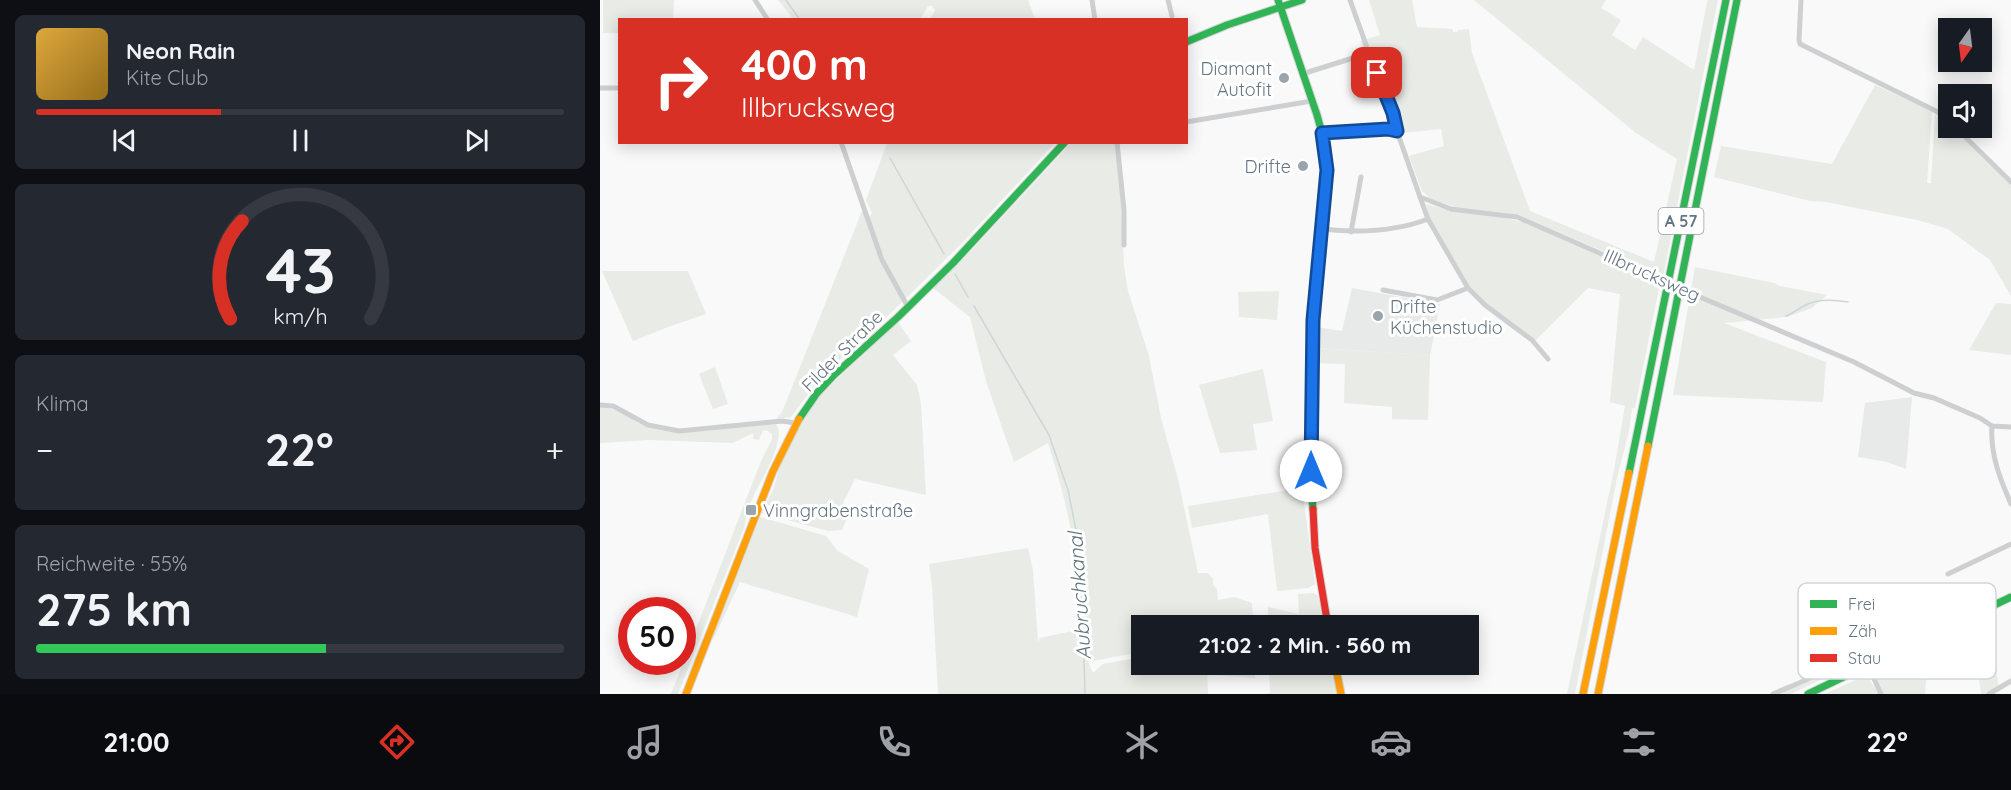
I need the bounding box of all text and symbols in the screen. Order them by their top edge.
north arrow [1938,18,1992,72]
map controls [1938,18,1992,138]
text: Neon Rain [126,37,235,65]
text: 400 m [741,38,868,91]
icon: right [642,42,720,120]
pin [1351,47,1402,98]
icon: arrive [1360,56,1393,89]
place label: Diamant Autofit [1200,57,1272,101]
text: Kite Club [126,65,208,90]
marker: Diamant Autofit [1277,71,1291,85]
button: sound [1938,84,1992,138]
text: Illbrucksweg [741,90,896,124]
icon: previous [108,124,141,157]
icon: pause [284,124,317,157]
icon: next [460,124,493,157]
place label: Drifte [1245,155,1291,178]
marker: Drifte [1296,159,1310,173]
road number: A 57 [1658,208,1704,234]
text: 43 [265,232,335,310]
street label: Illbrucksweg [1600,244,1704,306]
place label: Drifte Küchenstudio [1390,295,1503,339]
text: km/h [273,304,327,330]
street label: Filder Straße [796,305,888,397]
marker: Drifte Küchenstudio [1371,309,1385,323]
text: Klima [36,391,89,416]
text: 22° [265,421,334,477]
text: − [36,429,53,470]
text: + [545,429,564,470]
position arrow [1279,439,1343,503]
place label: Vinngrabenstraße [763,499,913,522]
marker: Vinngrabenstraße [744,503,758,517]
water label: Aubruchkanal [1062,529,1096,661]
text: Reichweite · 55% [36,551,187,576]
text: 275 km [36,581,192,637]
legend [1798,583,1996,679]
text: Frei [1848,594,1875,614]
speed limit sign: 50 [618,597,696,675]
text: Zäh [1848,621,1877,641]
text: 21:02 · 2 Min. · 560 m [1199,631,1411,659]
text: Stau [1848,648,1881,668]
icon: directions [376,721,418,763]
icon: music [624,721,666,763]
icon: phone [873,721,915,763]
icon: climate [1121,721,1163,763]
icon: car [1370,721,1412,763]
icon: filters [1618,721,1660,763]
text: 21:00 [103,725,170,759]
text: 22° [1866,725,1908,759]

